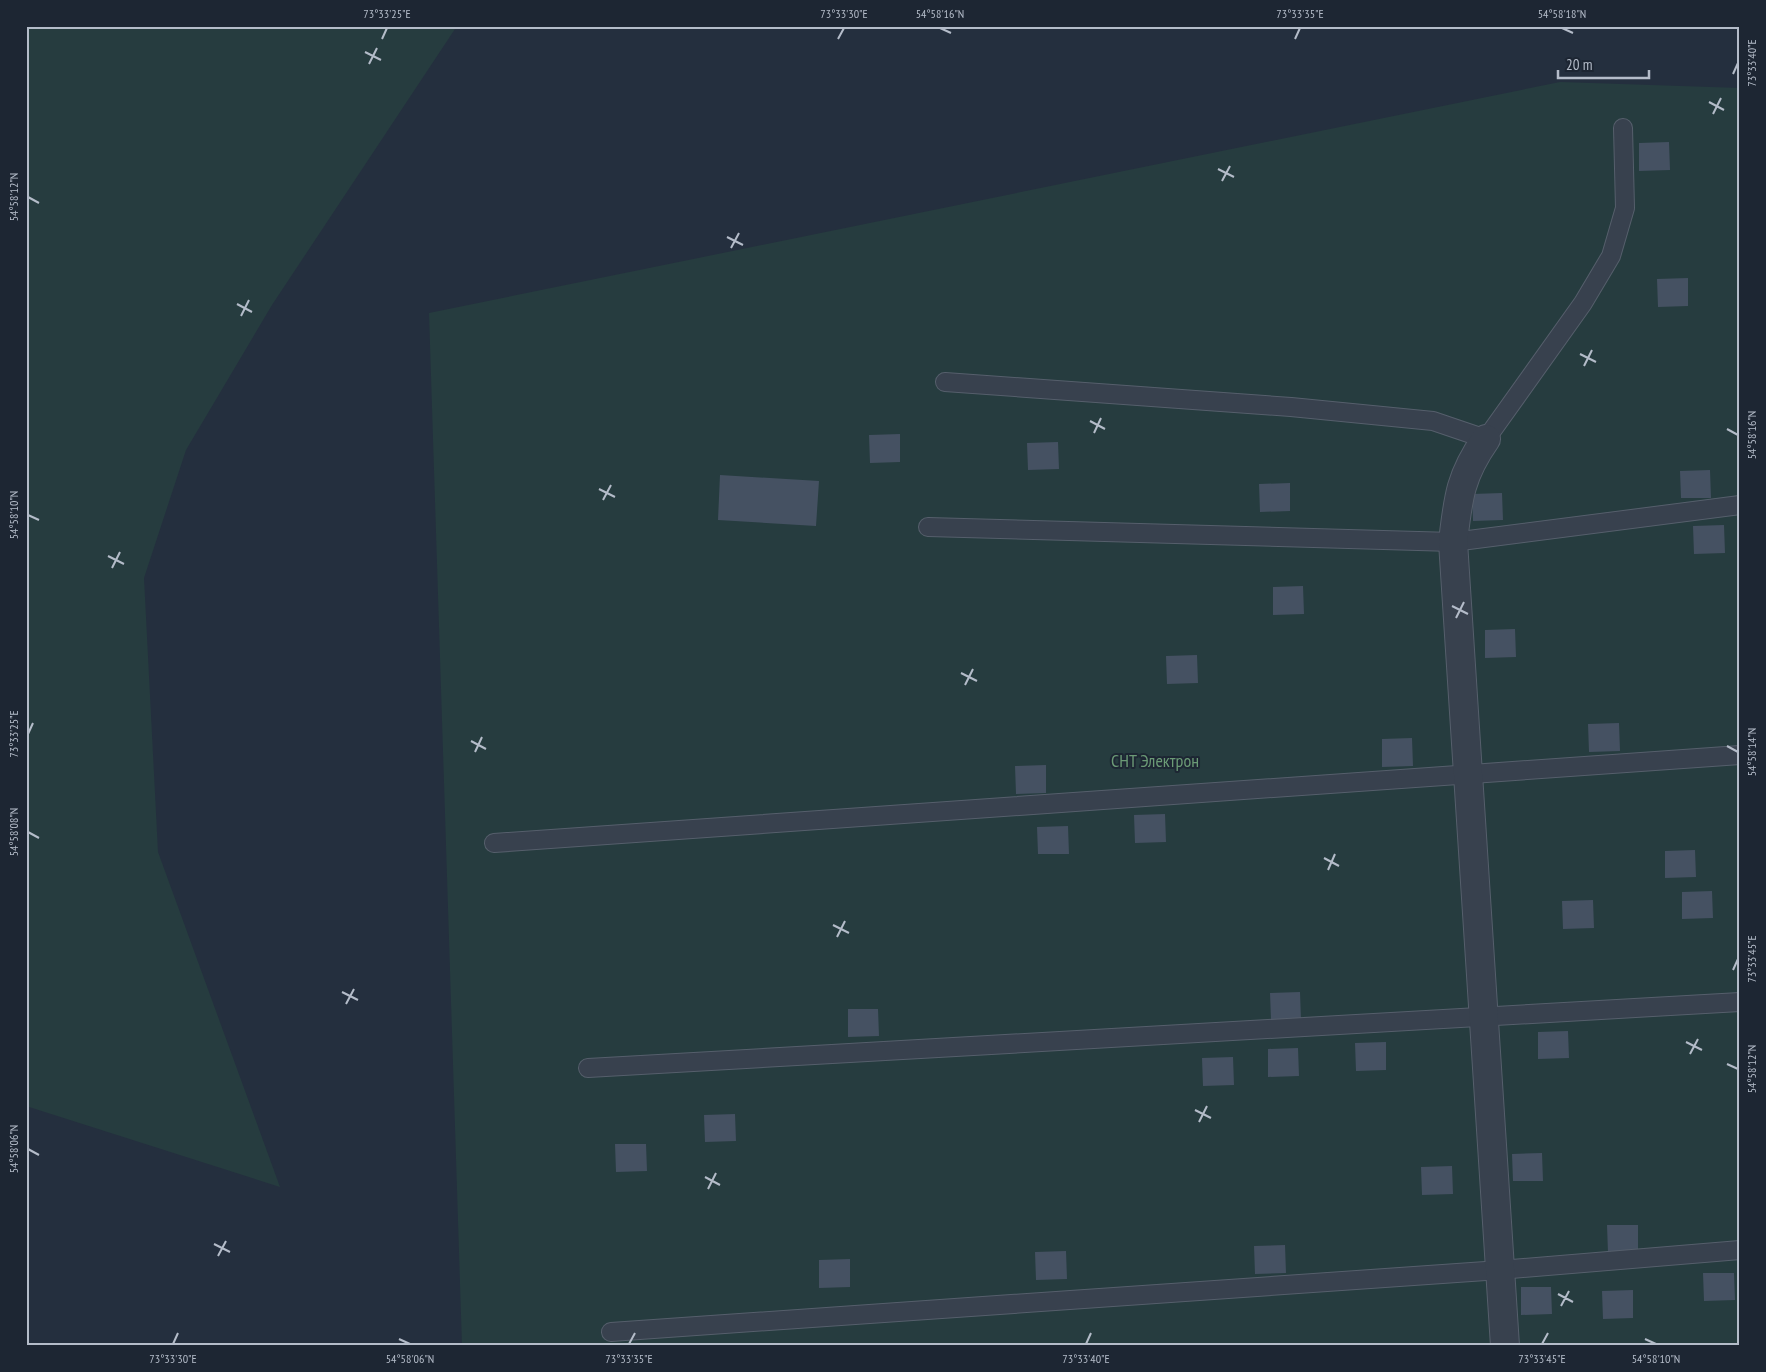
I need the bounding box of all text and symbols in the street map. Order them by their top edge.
text: 73°33'25"E [363,6,411,21]
text: 73°33'30"E [820,6,868,21]
text: 54°58'16"N [916,6,964,21]
text: 73°33'35"E [1276,6,1324,21]
text: 54°58'18"N [1538,6,1586,21]
text: 73°33'40"E [1744,39,1759,87]
scale bar [1558,48,1650,80]
text: 20 m [1566,55,1592,74]
text: 54°58'12"N [6,173,21,221]
text: 54°58'16"N [1744,411,1759,459]
text: 54°58'10"N [6,491,21,539]
text: 73°33'25"E [6,710,21,758]
text: 54°58'14"N [1744,728,1759,776]
park label: СНТ Электрон [1111,749,1199,772]
text: 54°58'08"N [6,808,21,856]
text: 73°33'45"E [1744,935,1759,983]
text: 54°58'12"N [1744,1045,1759,1093]
text: 54°58'06"N [6,1125,21,1173]
text: 73°33'30"E [149,1351,197,1366]
text: 54°58'06"N [386,1351,434,1366]
text: 73°33'35"E [605,1351,653,1366]
text: 73°33'40"E [1062,1351,1110,1366]
text: 73°33'45"E [1518,1351,1566,1366]
text: 54°58'10"N [1632,1351,1680,1366]

